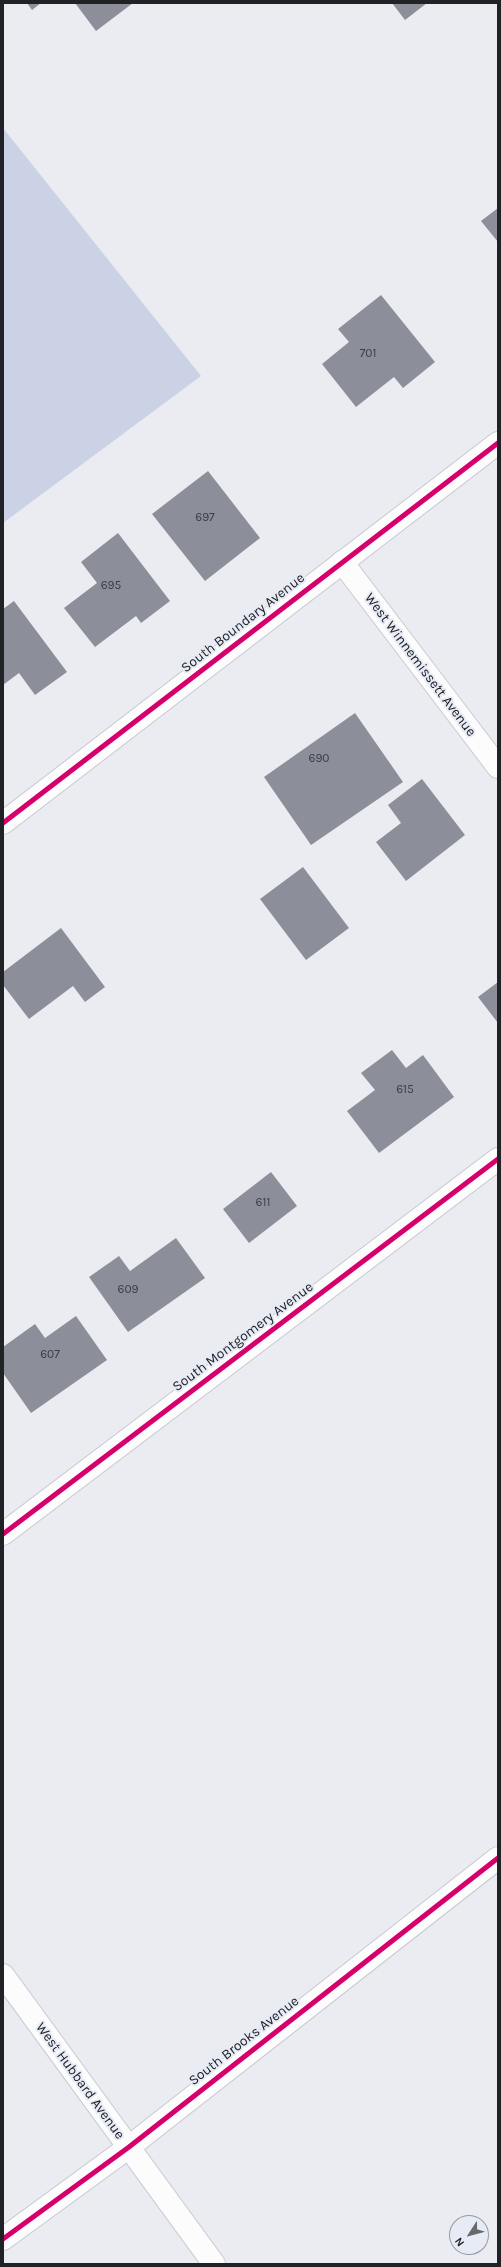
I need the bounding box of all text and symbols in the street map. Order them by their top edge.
house number: 701 [360,347,376,361]
house number: 697 [195,511,215,525]
street label: South Boundary Avenue [178,570,308,676]
house number: 695 [101,579,121,593]
street label: West Winnemissett Avenue [361,590,479,740]
house number: 690 [309,752,329,766]
house number: 615 [396,1083,414,1097]
house number: 611 [256,1196,270,1210]
street label: South Montgomery Avenue [169,1279,317,1395]
house number: 609 [118,1283,138,1297]
house number: 607 [40,1348,60,1362]
street label: South Brooks Avenue [186,1993,302,2089]
street label: West Hubbard Avenue [32,2019,128,2143]
north arrow [449,2215,489,2255]
text: N [452,2235,467,2249]

